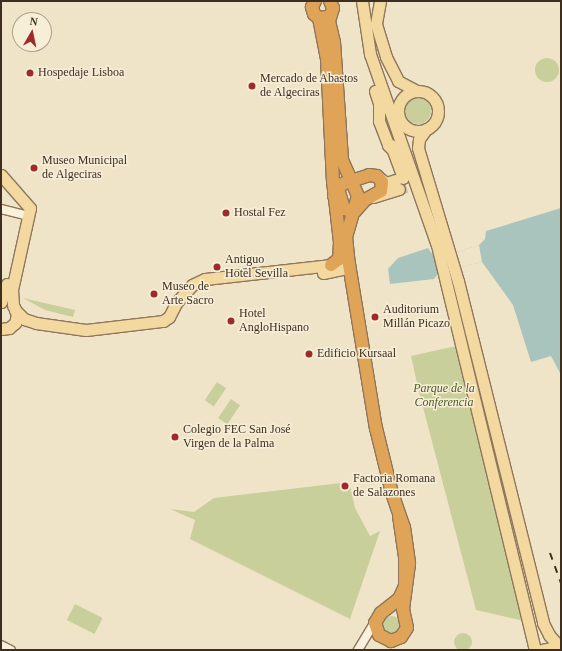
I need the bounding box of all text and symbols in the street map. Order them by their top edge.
north arrow [12,12,52,52]
text: N [29,15,39,28]
place label: Hospedaje Lisboa [38,66,124,80]
marker: Hospedaje Lisboa [25,68,35,78]
place label: Mercado de Abastos de Algeciras [260,72,359,100]
marker: Mercado de Abastos de Algeciras [247,81,257,91]
place label: Museo Municipal de Algeciras [42,154,127,182]
marker: Museo Municipal de Algeciras [29,163,39,173]
place label: Hostal Fez [234,206,286,220]
marker: Hostal Fez [221,208,231,218]
place label: Antiguo Hotel Sevilla [225,253,288,281]
marker: Antiguo Hotel Sevilla [212,262,222,272]
place label: Museo de Arte Sacro [162,280,214,308]
marker: Museo de Arte Sacro [149,289,159,299]
place label: Auditorium Millán Picazo [383,303,450,331]
place label: Hotel AngloHispano [239,307,309,335]
marker: Auditorium Millán Picazo [370,312,380,322]
marker: Hotel AngloHispano [226,316,236,326]
place label: Edificio Kursaal [317,347,396,361]
marker: Edificio Kursaal [304,349,314,359]
park label: Parque de la Conferencia [413,382,475,410]
place label: Colegio FEC San José Virgen de la Palma [183,423,291,451]
marker: Colegio FEC San José Virgen de la Palma [170,432,180,442]
place label: Factoria Romana de Salazones [353,472,435,500]
marker: Factoria Romana de Salazones [340,481,350,491]

